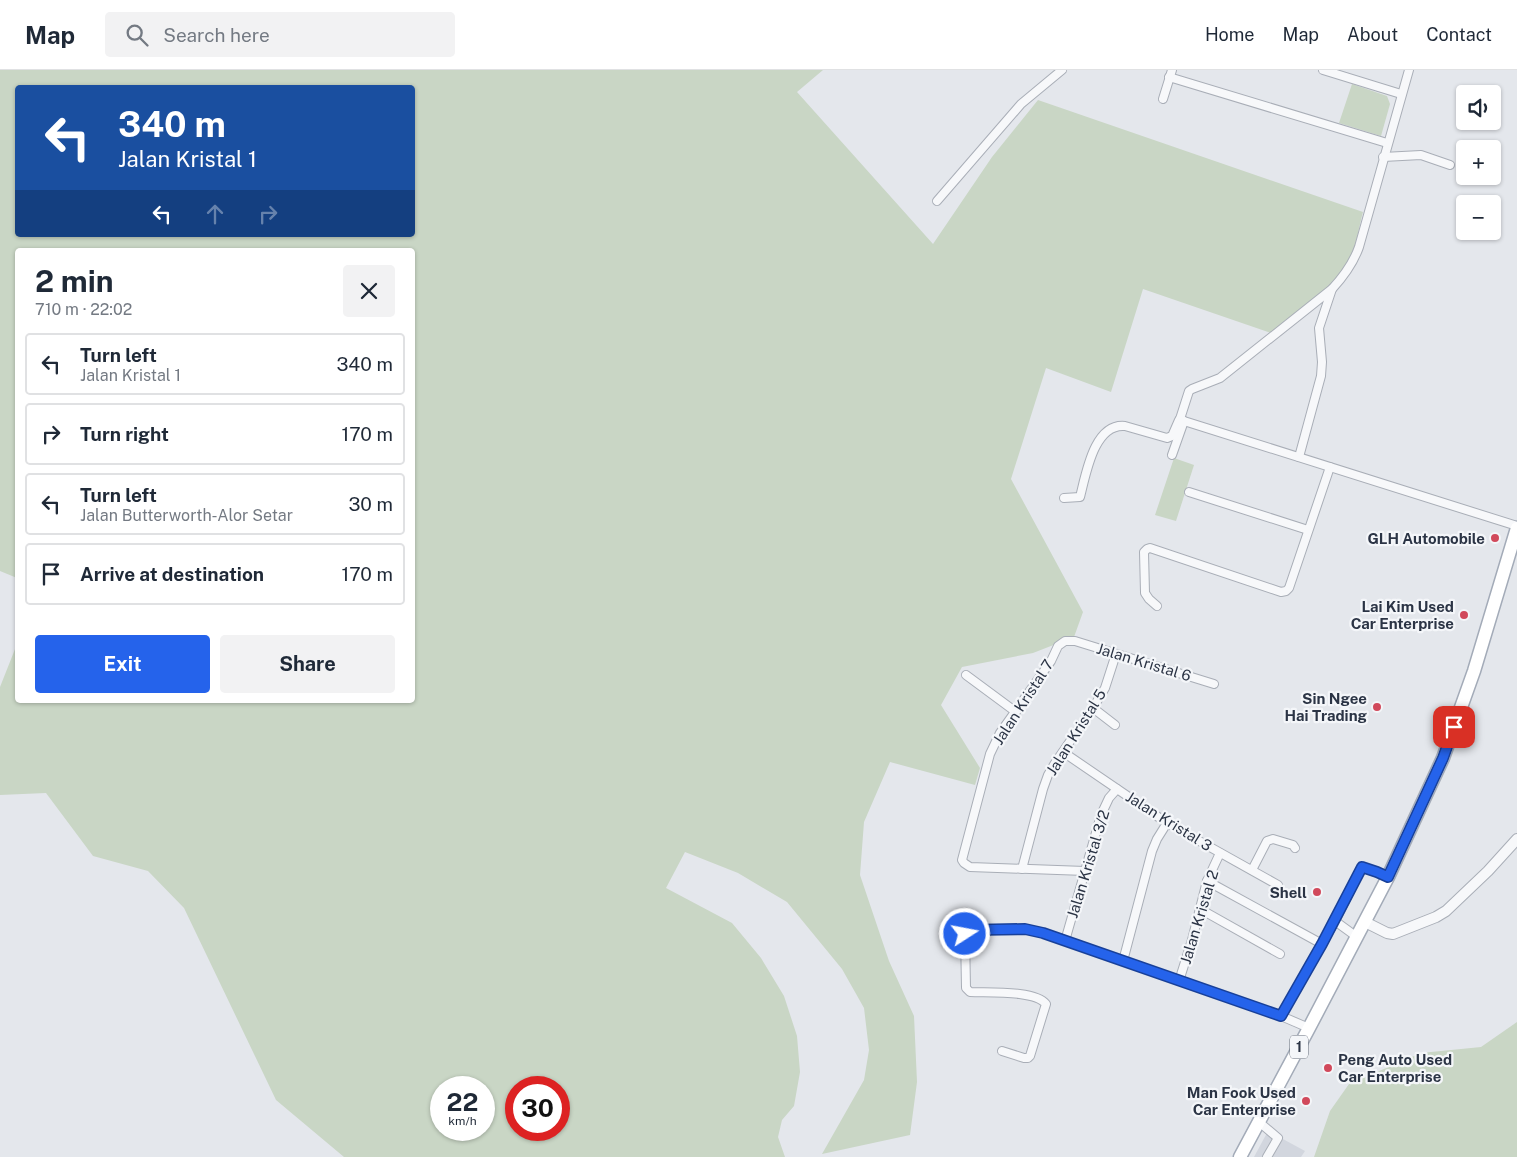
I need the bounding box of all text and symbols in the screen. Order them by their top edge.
search box [105,12,455,57]
text: Map [25,21,75,49]
icon: search [123,21,151,49]
text: Search here [163,24,270,46]
text: Home [1205,24,1255,45]
text: Map [1283,24,1319,45]
text: About [1347,24,1398,45]
text: Contact [1426,24,1492,45]
map controls [1456,85,1501,240]
button: sound [1456,85,1501,130]
text: 340 m [118,104,226,145]
icon: left [35,105,100,170]
button: + [1456,140,1501,185]
text: Jalan Kristal 1 [118,146,257,172]
button: − [1456,195,1501,240]
icon: left [148,200,176,228]
icon: ahead [201,200,229,228]
icon: right [254,200,282,228]
text: 2 min [35,263,114,299]
button: close [343,265,395,317]
text: 710 m · 22:02 [35,300,132,319]
text: Turn left [80,344,157,366]
icon: left [37,350,65,378]
text: 340 m [336,353,393,375]
text: Jalan Kristal 1 [80,366,181,385]
icon: right [37,420,65,448]
text: Turn right [80,423,169,445]
text: 170 m [342,423,393,445]
text: Turn left [80,484,157,506]
icon: left [37,490,65,518]
text: 30 m [348,493,393,515]
text: Jalan Butterworth-Alor Setar [80,506,293,525]
place label: GLH Automobile [1367,530,1485,547]
marker: GLH Automobile [1489,532,1501,544]
icon: arrive [37,560,65,588]
text: Arrive at destination [80,563,264,585]
text: 170 m [342,563,393,585]
place label: Lai Kim Used Car Enterprise [1351,598,1454,632]
marker: Lai Kim Used Car Enterprise [1458,609,1470,621]
button: Exit [35,635,210,693]
button: Share [220,635,395,693]
street label: Jalan Kristal 6 [1095,640,1193,684]
street label: Jalan Kristal 7 [989,656,1057,748]
street label: Jalan Kristal 5 [1043,686,1109,778]
place label: Sin Ngee Hai Trading [1285,690,1368,724]
marker: Sin Ngee Hai Trading [1371,701,1383,713]
pin [1433,706,1475,748]
icon: arrive [1440,713,1468,741]
street label: Jalan Kristal 3 [1123,788,1215,854]
street label: Jalan Kristal 3/2 [1063,808,1113,920]
street label: Jalan Kristal 2 [1177,868,1221,966]
place label: Shell [1269,884,1307,901]
marker: Shell [1311,886,1323,898]
position arrow [938,907,990,959]
road number: 1 [1290,1036,1308,1059]
place label: Peng Auto Used Car Enterprise [1338,1051,1452,1085]
marker: Peng Auto Used Car Enterprise [1322,1062,1334,1074]
speed limit sign: 30 [505,1076,570,1141]
place label: Man Fook Used Car Enterprise [1187,1084,1296,1118]
text: 22 [447,1087,478,1117]
marker: Man Fook Used Car Enterprise [1300,1095,1312,1107]
text: km/h [448,1114,477,1128]

